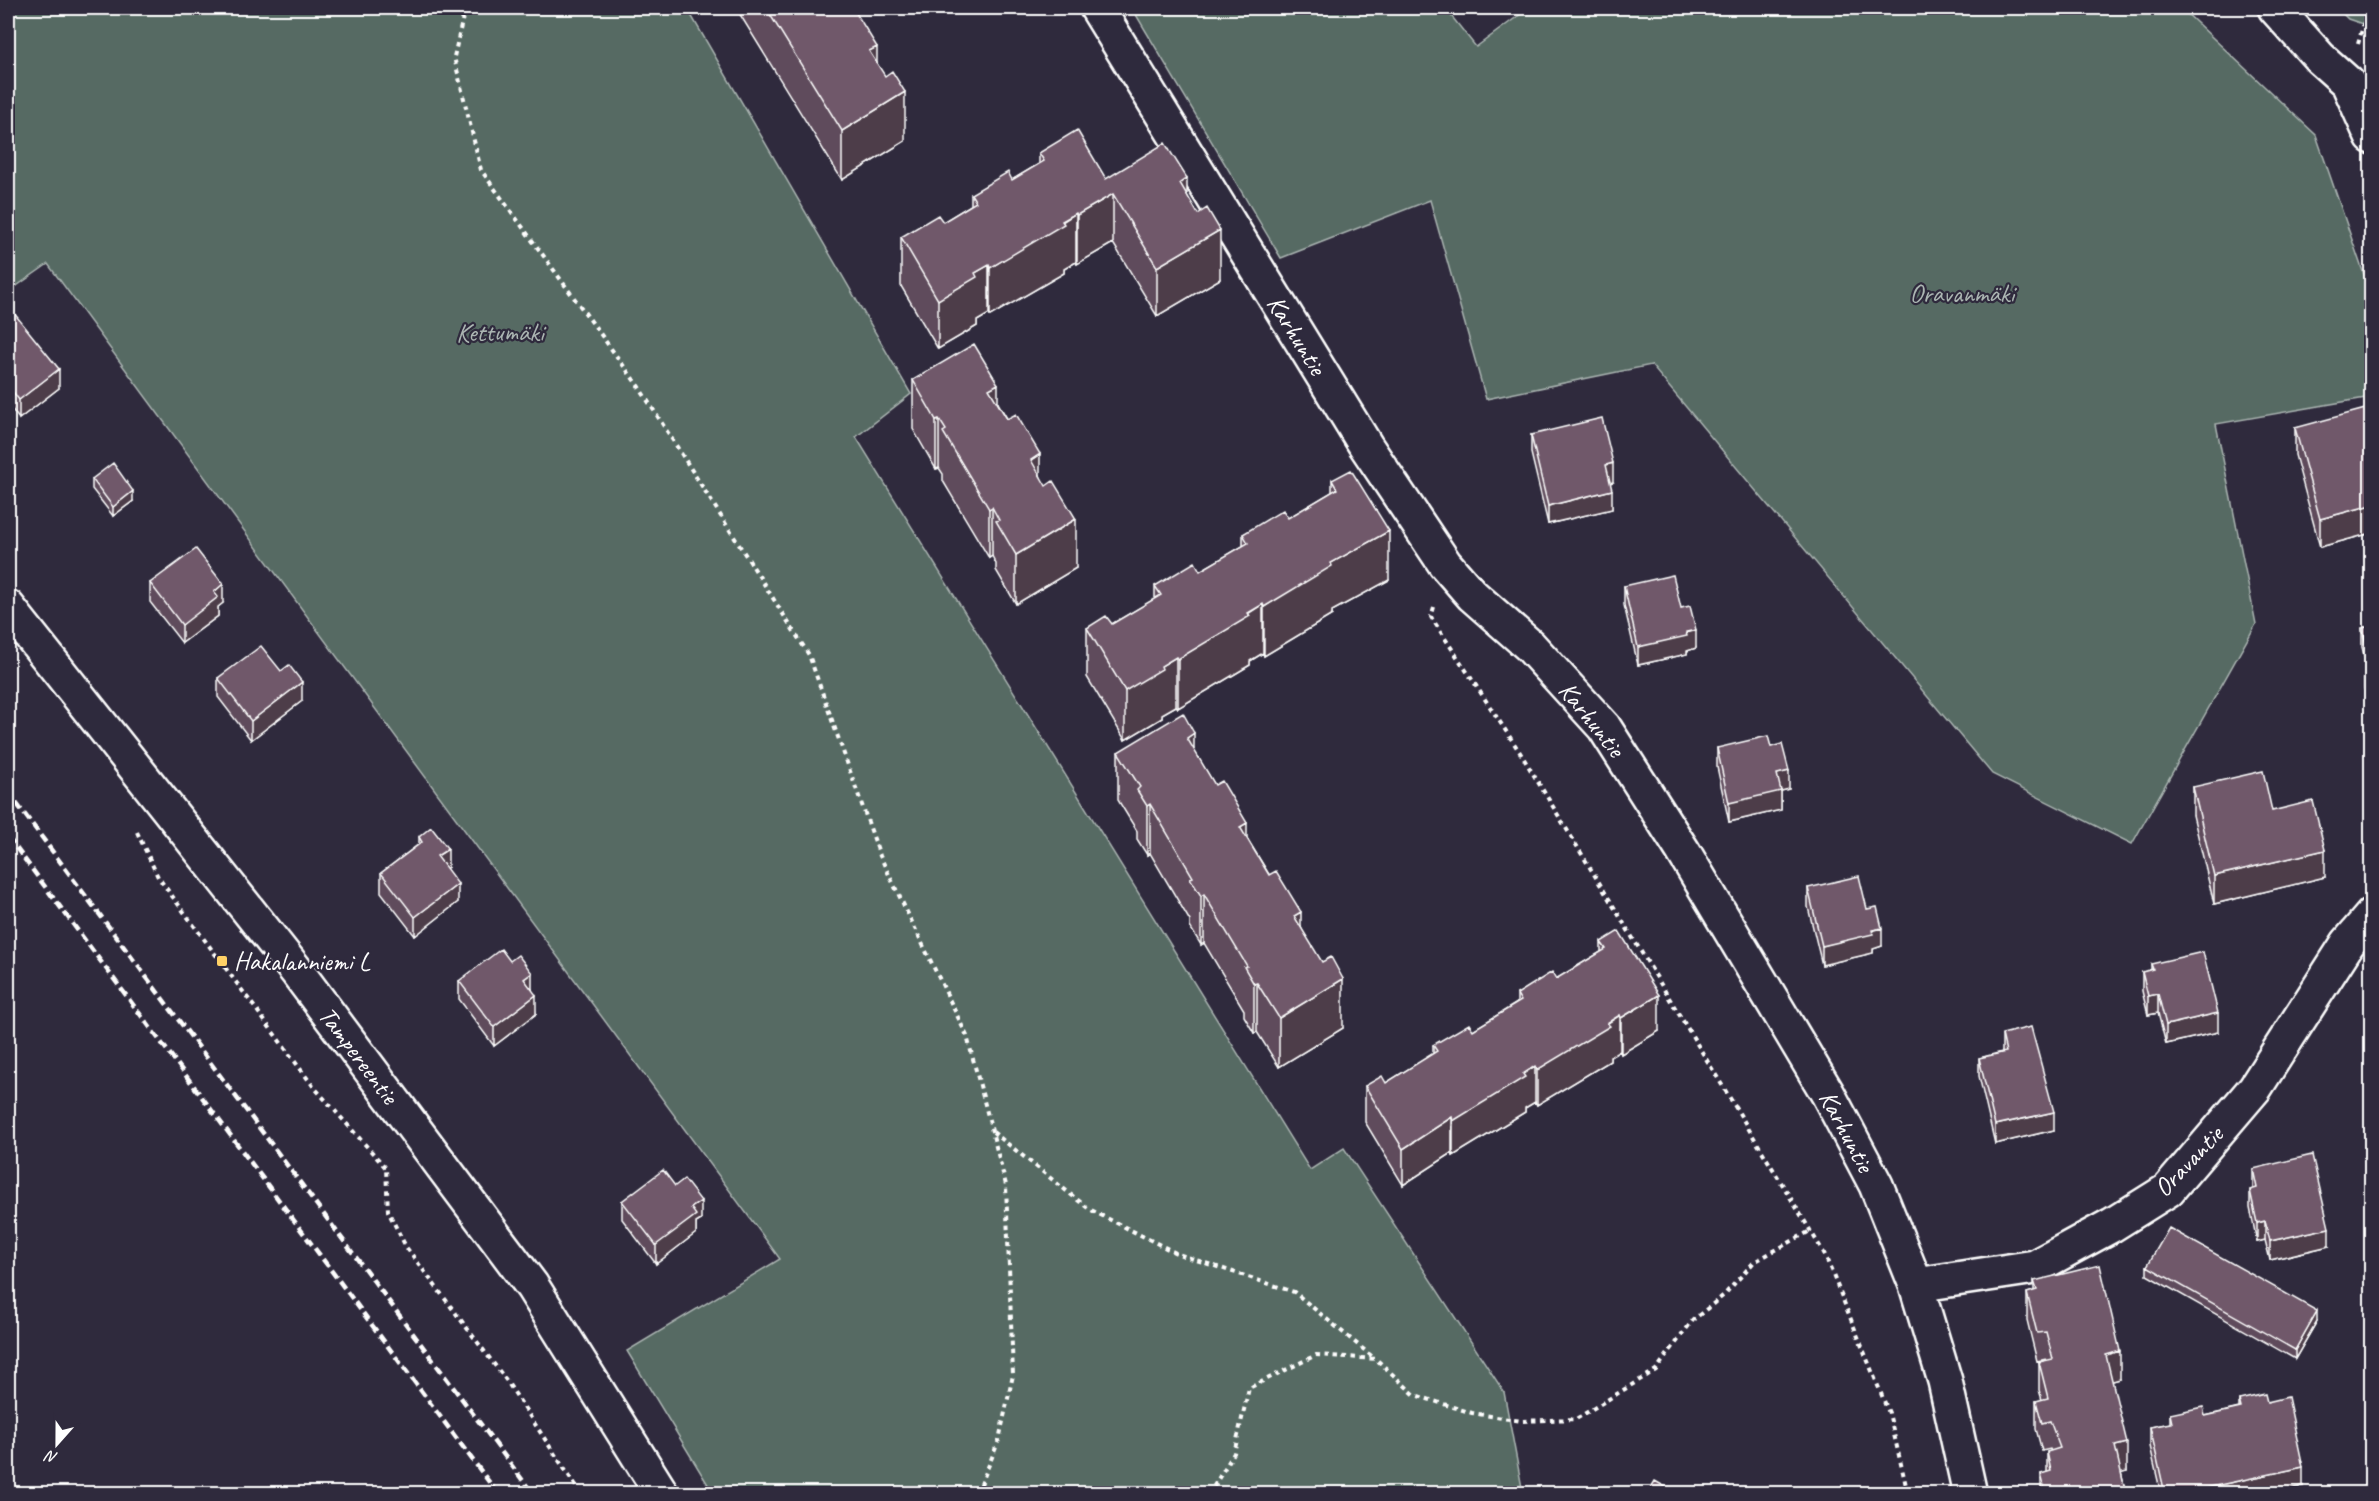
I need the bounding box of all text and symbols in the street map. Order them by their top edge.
park label: Oravanmäki [1910,277,2018,310]
street label: Karhuntie [1259,289,1335,383]
park label: Kettumäki [456,316,547,349]
street label: Karhuntie [1551,675,1634,766]
place label: Hakalanniemi L [234,945,371,978]
marker: Hakalanniemi L [215,954,229,968]
street label: Tampereentie [311,1000,407,1112]
street label: Karhuntie [1811,1085,1883,1180]
street label: Oravantie [2147,1117,2232,1204]
north arrow [27,1414,87,1474]
text: N [41,1445,60,1468]

